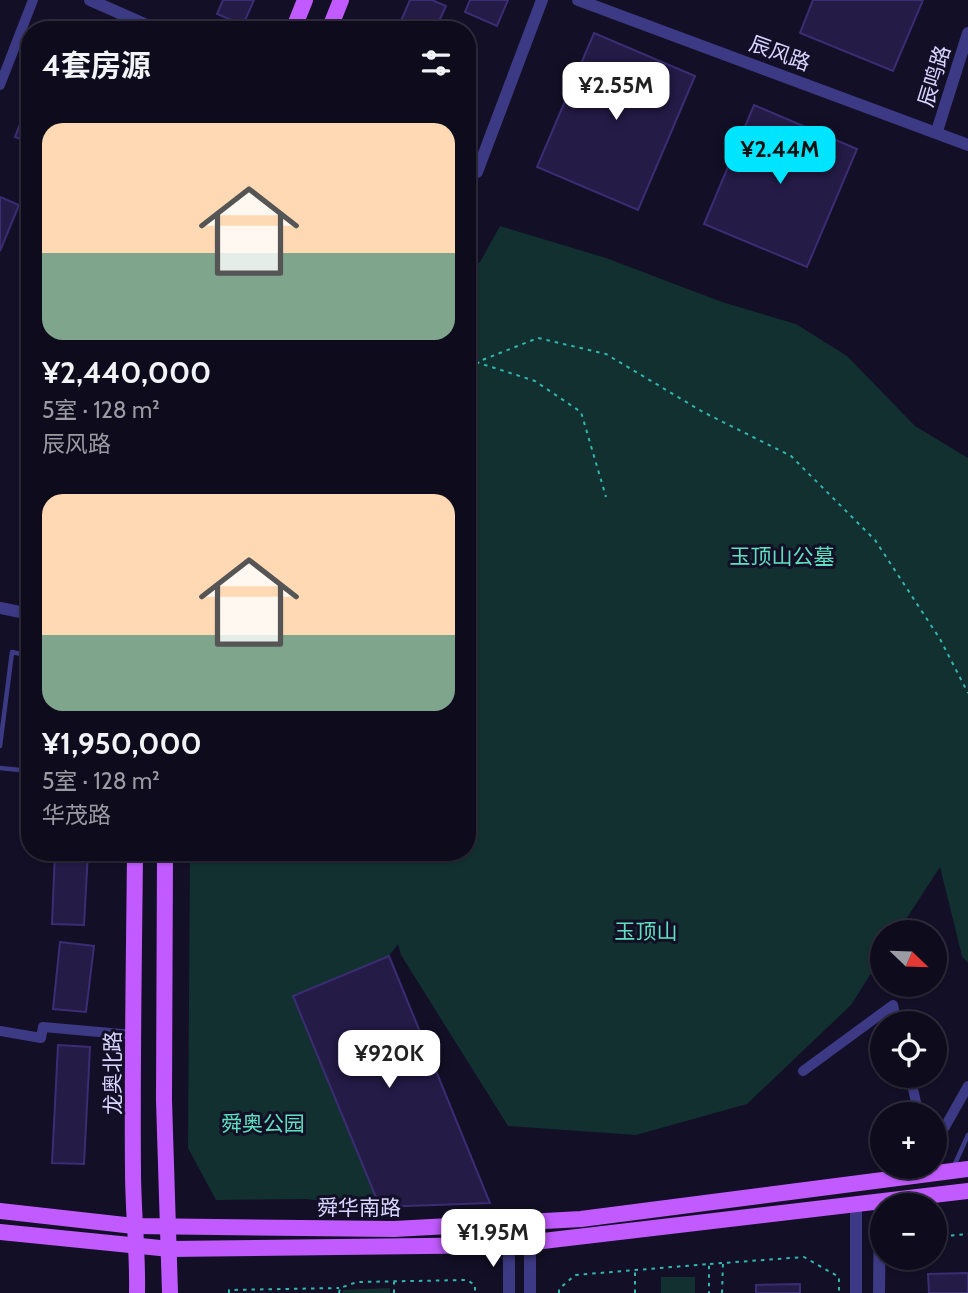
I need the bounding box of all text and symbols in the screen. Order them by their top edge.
street label: 辰风路 [746,30,814,76]
street label: 辰鸣路 [913,42,955,110]
icon: filters [417,44,455,82]
text: 4套房源 [42,47,151,84]
pin: ¥2.55M [559,62,673,122]
text: ¥2.55M [578,71,654,99]
pin: ¥2.44M [723,127,837,186]
text: ¥2.44M [741,135,819,163]
icon: home [186,168,312,294]
text: ¥2,440,000 [42,354,211,391]
text: 5室 · 128 m² [42,396,160,424]
text: 辰风路 [42,430,111,458]
icon: home [186,539,312,665]
park label: 玉顶山公墓 [730,544,835,569]
text: ¥1,950,000 [42,725,202,762]
text: 5室 · 128 m² [42,767,160,795]
text: 华茂路 [42,801,111,829]
park label: 玉顶山 [615,919,678,944]
north arrow [870,920,947,998]
map controls [870,920,947,1270]
button: locate [870,1011,947,1088]
pin: ¥920K [340,1030,438,1090]
street label: 龙奥北路 [100,1031,125,1115]
text: ¥920K [354,1039,424,1067]
button: + [870,1102,947,1179]
park label: 舜奥公园 [221,1111,305,1136]
button: − [870,1193,947,1270]
street label: 舜华南路 [317,1195,401,1220]
pin: ¥1.95M [436,1210,550,1269]
text: ¥1.95M [457,1218,529,1246]

